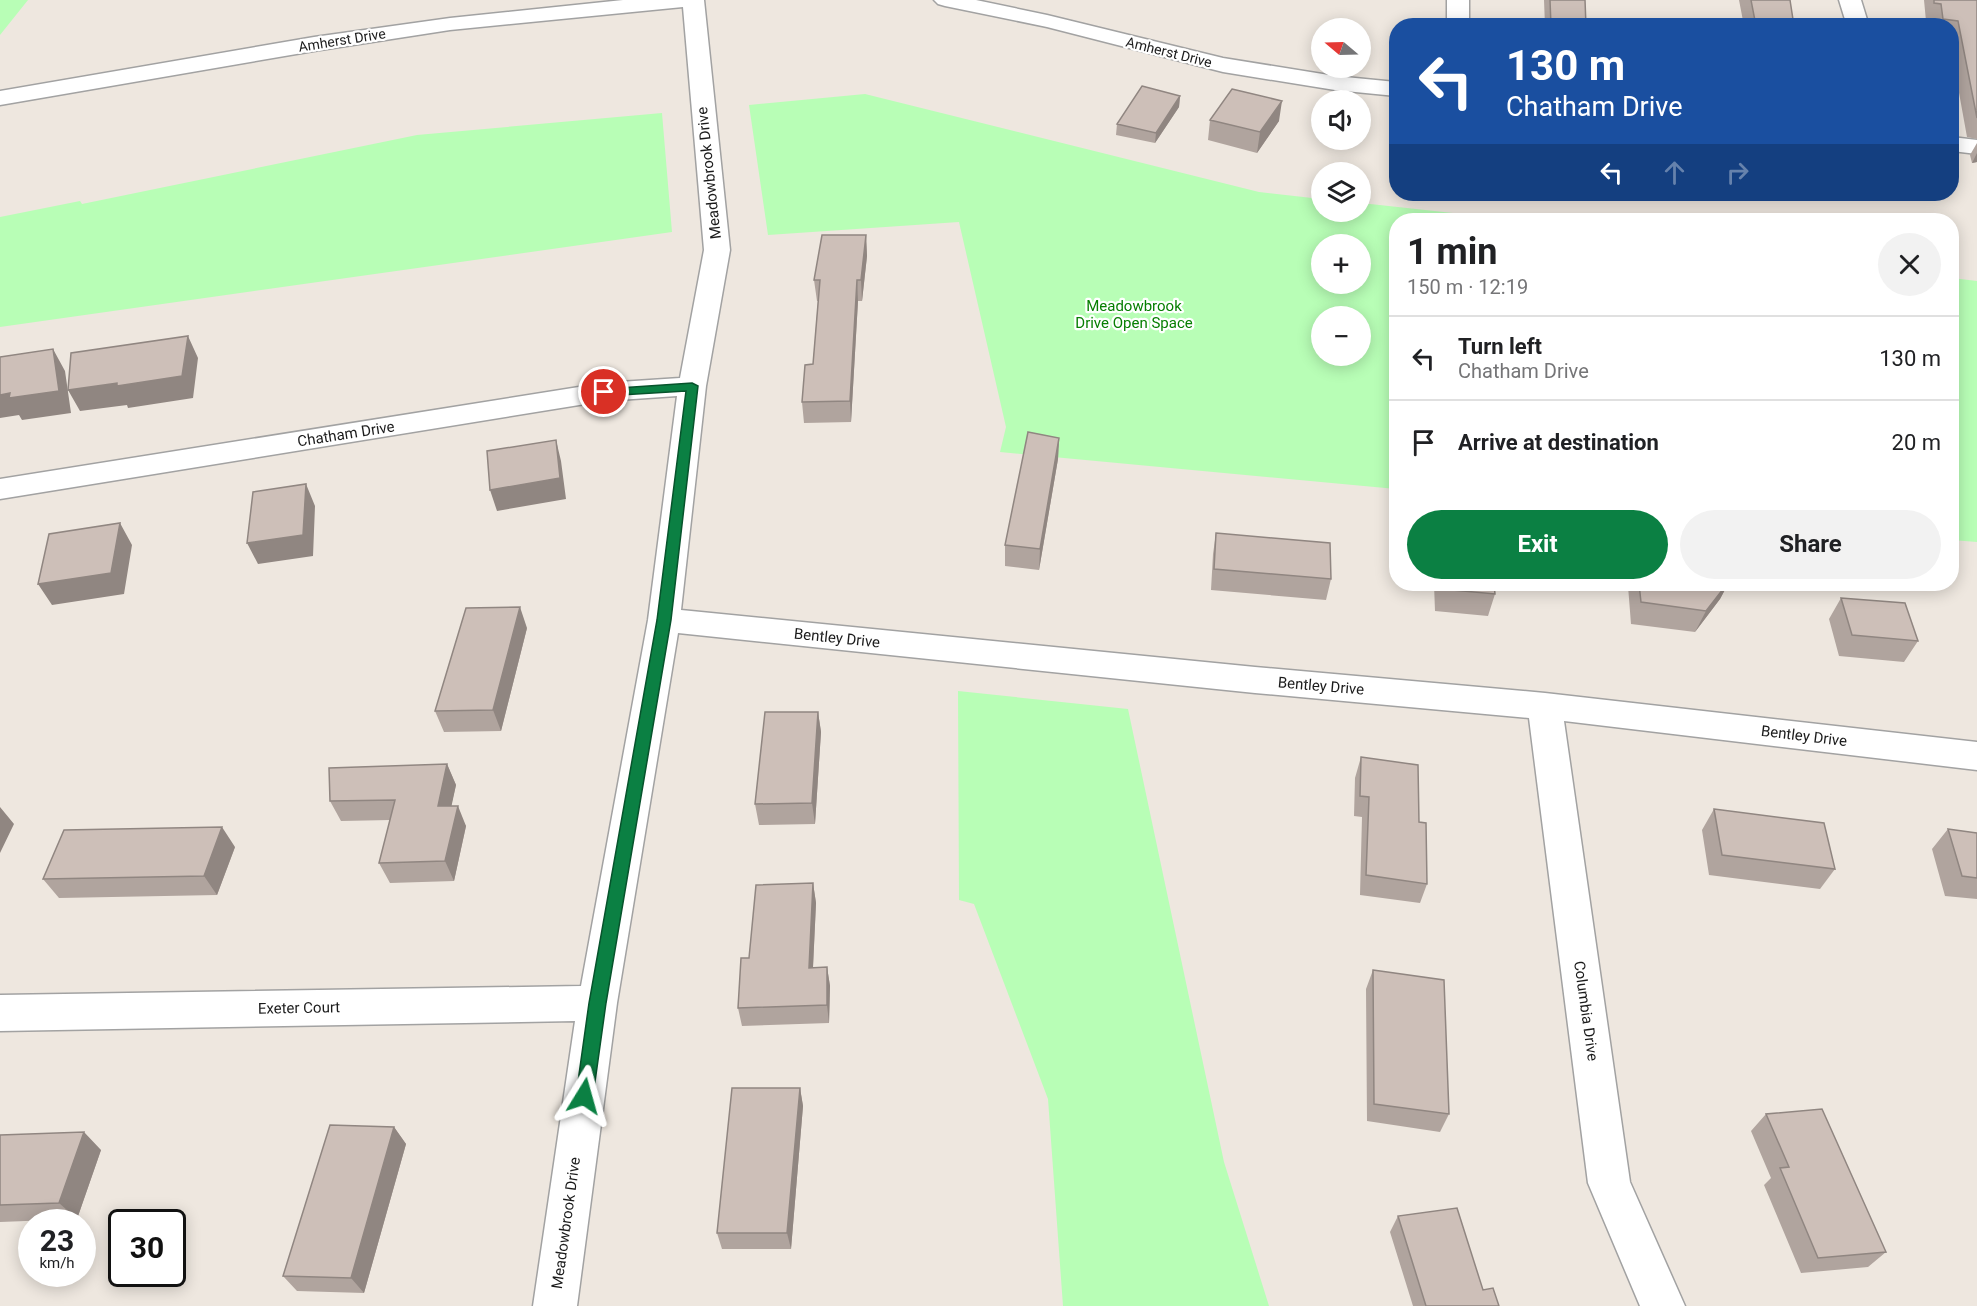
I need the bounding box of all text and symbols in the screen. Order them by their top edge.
north arrow [1311,18,1371,78]
map controls [1311,18,1371,366]
street label: Amherst Drive [297,25,387,55]
street label: Amherst Drive [1124,34,1214,70]
text: 130 m [1506,41,1625,90]
icon: left [1407,42,1485,120]
button: sound [1311,90,1371,150]
text: Chatham Drive [1506,91,1683,123]
street label: Meadowbrook Drive [693,106,725,240]
icon: left [1595,156,1628,189]
icon: ahead [1658,156,1691,189]
icon: right [1721,156,1754,189]
button: layers [1311,162,1371,222]
text: 1 min [1407,231,1498,273]
button: close [1878,233,1941,296]
button: + [1311,234,1371,294]
text: 150 m · 12:19 [1407,275,1528,299]
park label: Meadowbrook Drive Open Space [1075,297,1193,332]
button: − [1311,306,1371,366]
text: Turn left [1458,334,1542,359]
icon: left [1407,342,1440,375]
text: 130 m [1879,346,1941,371]
text: Chatham Drive [1458,359,1589,383]
pin [578,366,629,417]
icon: arrive [587,375,620,408]
street label: Chatham Drive [296,417,396,451]
icon: arrive [1407,426,1440,459]
text: Arrive at destination [1458,430,1659,455]
text: 20 m [1892,430,1941,455]
button: Exit [1407,510,1668,579]
button: Share [1680,510,1941,579]
street label: Bentley Drive [793,625,881,651]
street label: Bentley Drive [1277,673,1365,699]
street label: Bentley Drive [1760,722,1848,750]
street label: Columbia Drive [1570,960,1602,1062]
street label: Exeter Court [258,998,340,1018]
position arrow [552,1064,616,1128]
street label: Meadowbrook Drive [548,1156,584,1290]
speed limit sign: 30 [108,1209,186,1287]
text: 23 [40,1223,74,1258]
text: km/h [39,1254,75,1272]

